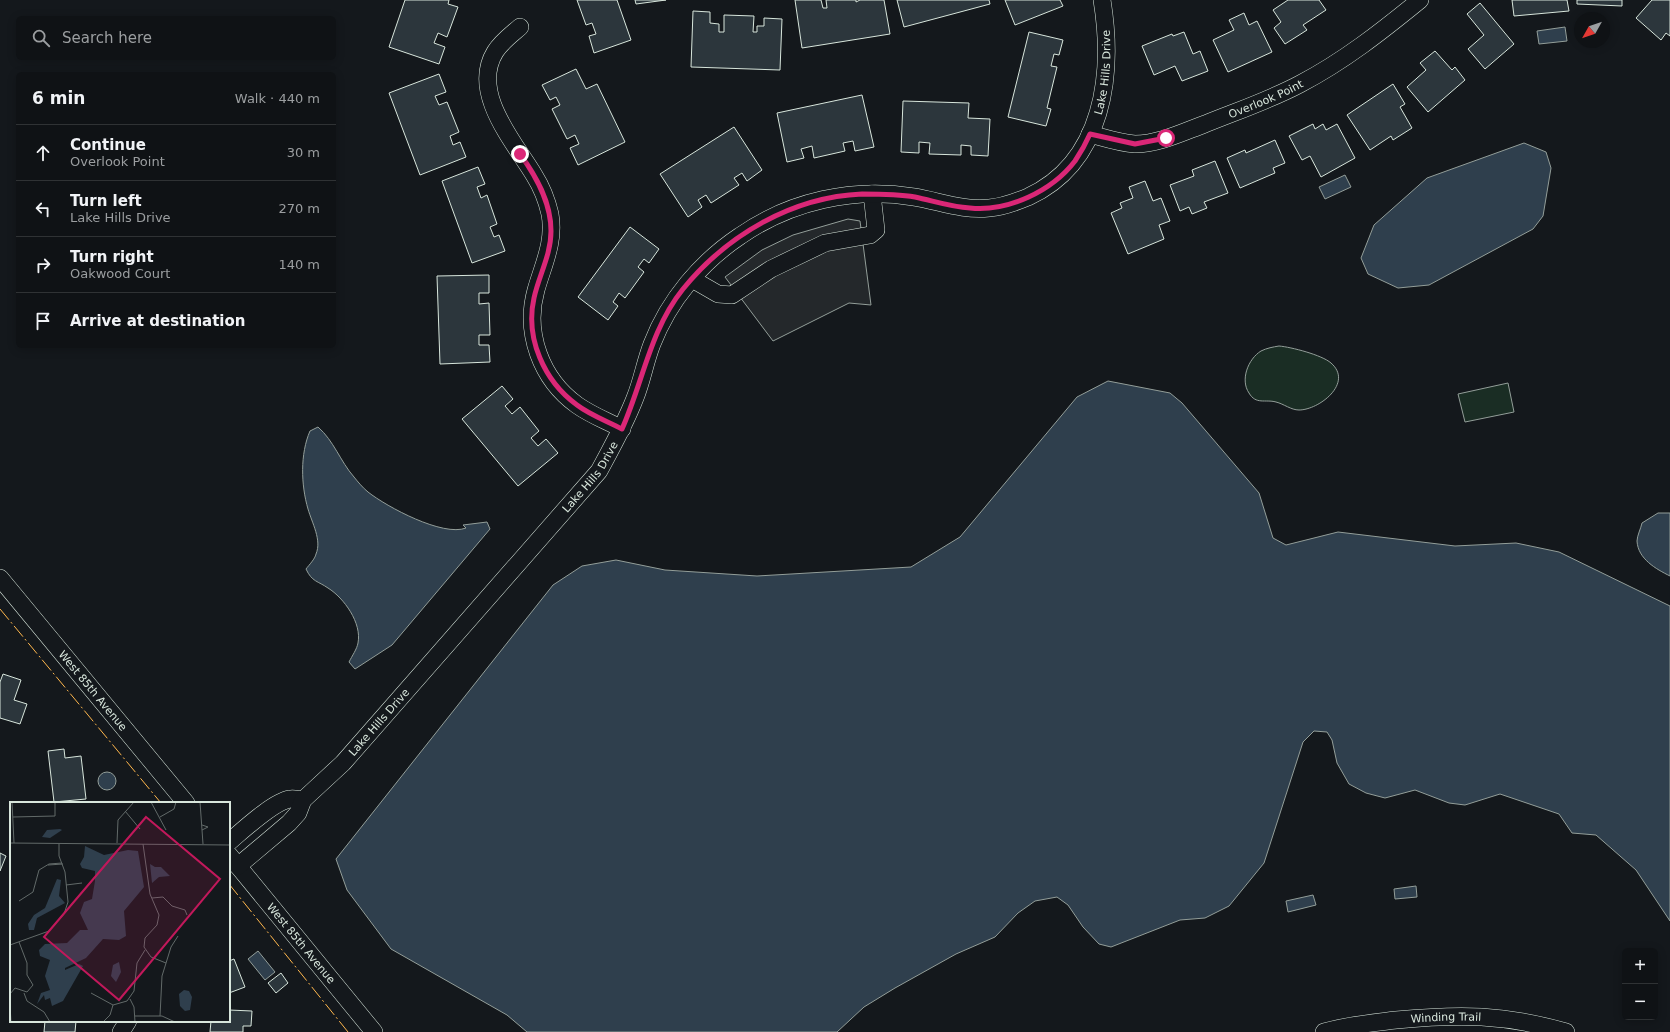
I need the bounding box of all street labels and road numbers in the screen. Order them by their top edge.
street label: Lake Hills Drive [1091,29,1113,116]
street label: Overlook Point [1226,77,1306,121]
street label: Lake Hills Drive [559,439,620,515]
street label: West 85th Avenue [56,648,130,734]
street label: Lake Hills Drive [346,686,412,758]
street label: West 85th Avenue [264,900,338,986]
street label: Winding Trail [1410,1010,1481,1025]

